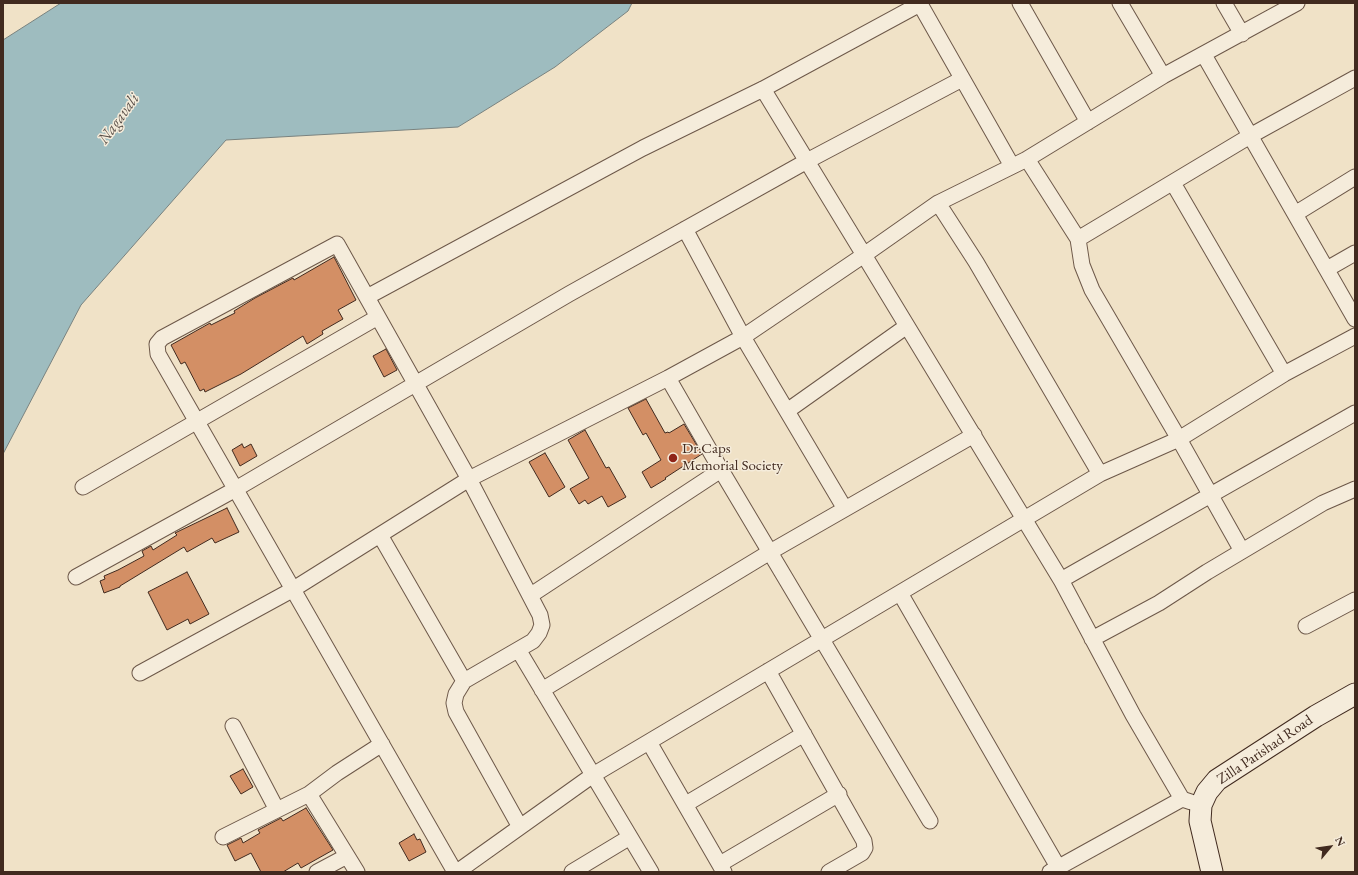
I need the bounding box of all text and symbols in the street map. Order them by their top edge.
water label: Nagavali [94,90,144,148]
place label: Dr.Caps Memorial Society [682,440,783,475]
marker: Dr.Caps Memorial Society [667,452,679,464]
street label: Zilla Parishad Road [1214,711,1316,789]
north arrow [1310,827,1350,867]
text: N [1332,834,1349,848]

